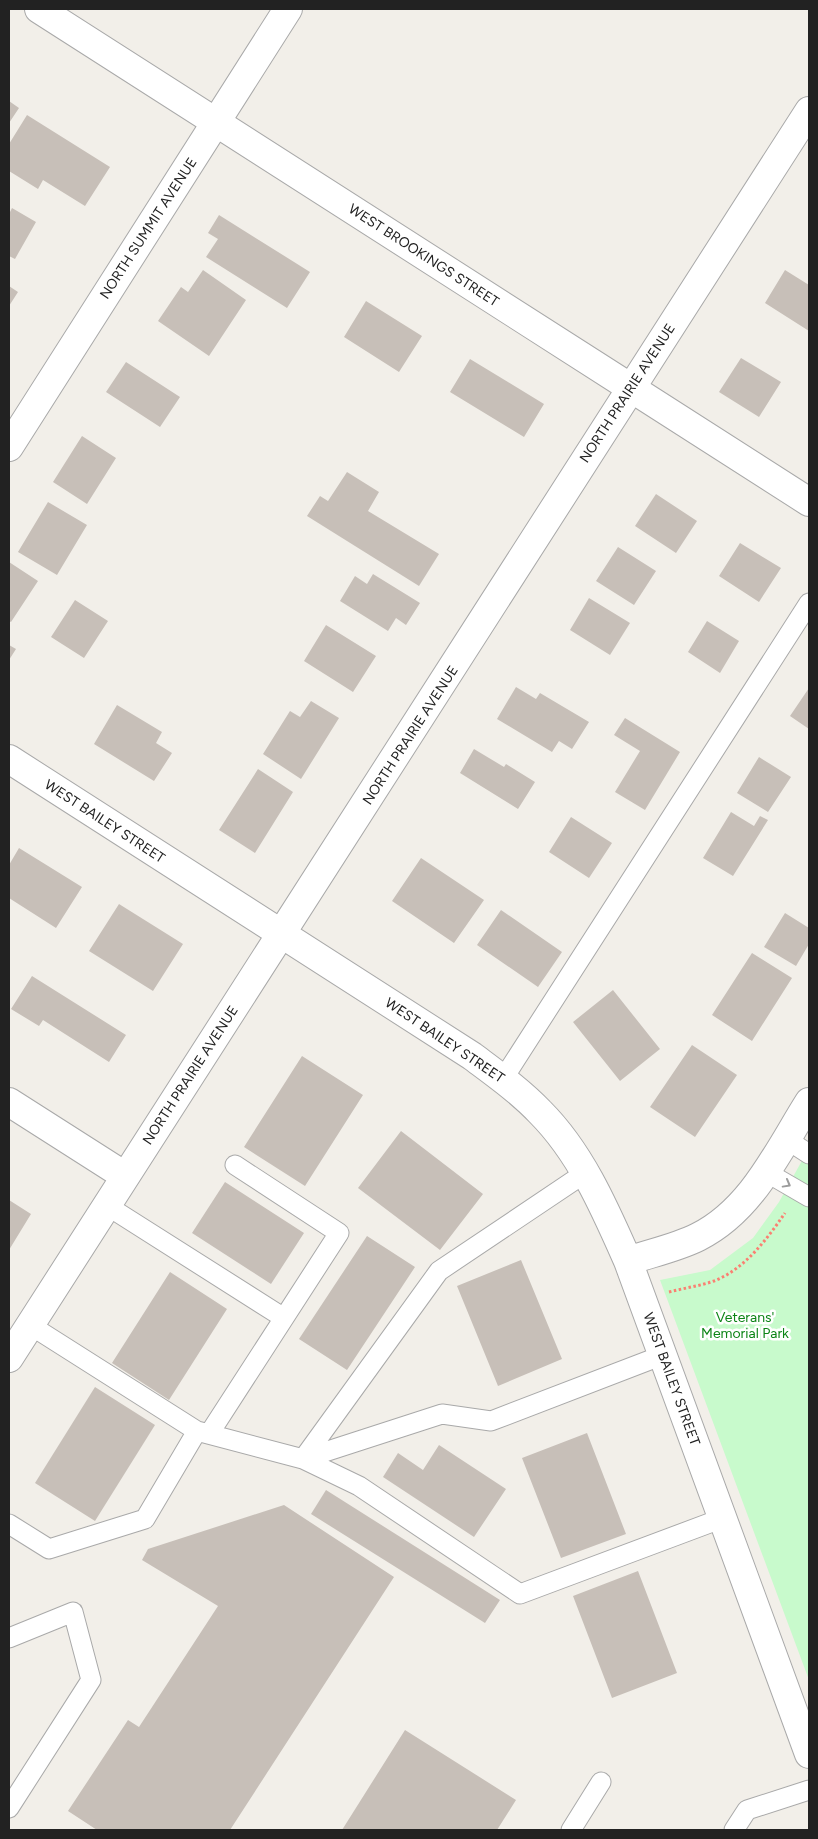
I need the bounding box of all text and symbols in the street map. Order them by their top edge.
street label: NORTH SUMMIT AVENUE [96,154,201,302]
street label: WEST BROOKINGS STREET [345,200,502,311]
street label: NORTH PRAIRIE AVENUE [576,321,679,466]
street label: NORTH PRAIRIE AVENUE [359,663,462,808]
street label: WEST BAILEY STREET [41,776,168,867]
street label: WEST BAILEY STREET [382,994,508,1087]
street label: NORTH PRAIRIE AVENUE [139,1003,242,1148]
one-way arrow [782,1178,791,1188]
park label: Veterans' Memorial Park [701,1309,789,1342]
street label: WEST BAILEY STREET [640,1310,704,1448]

